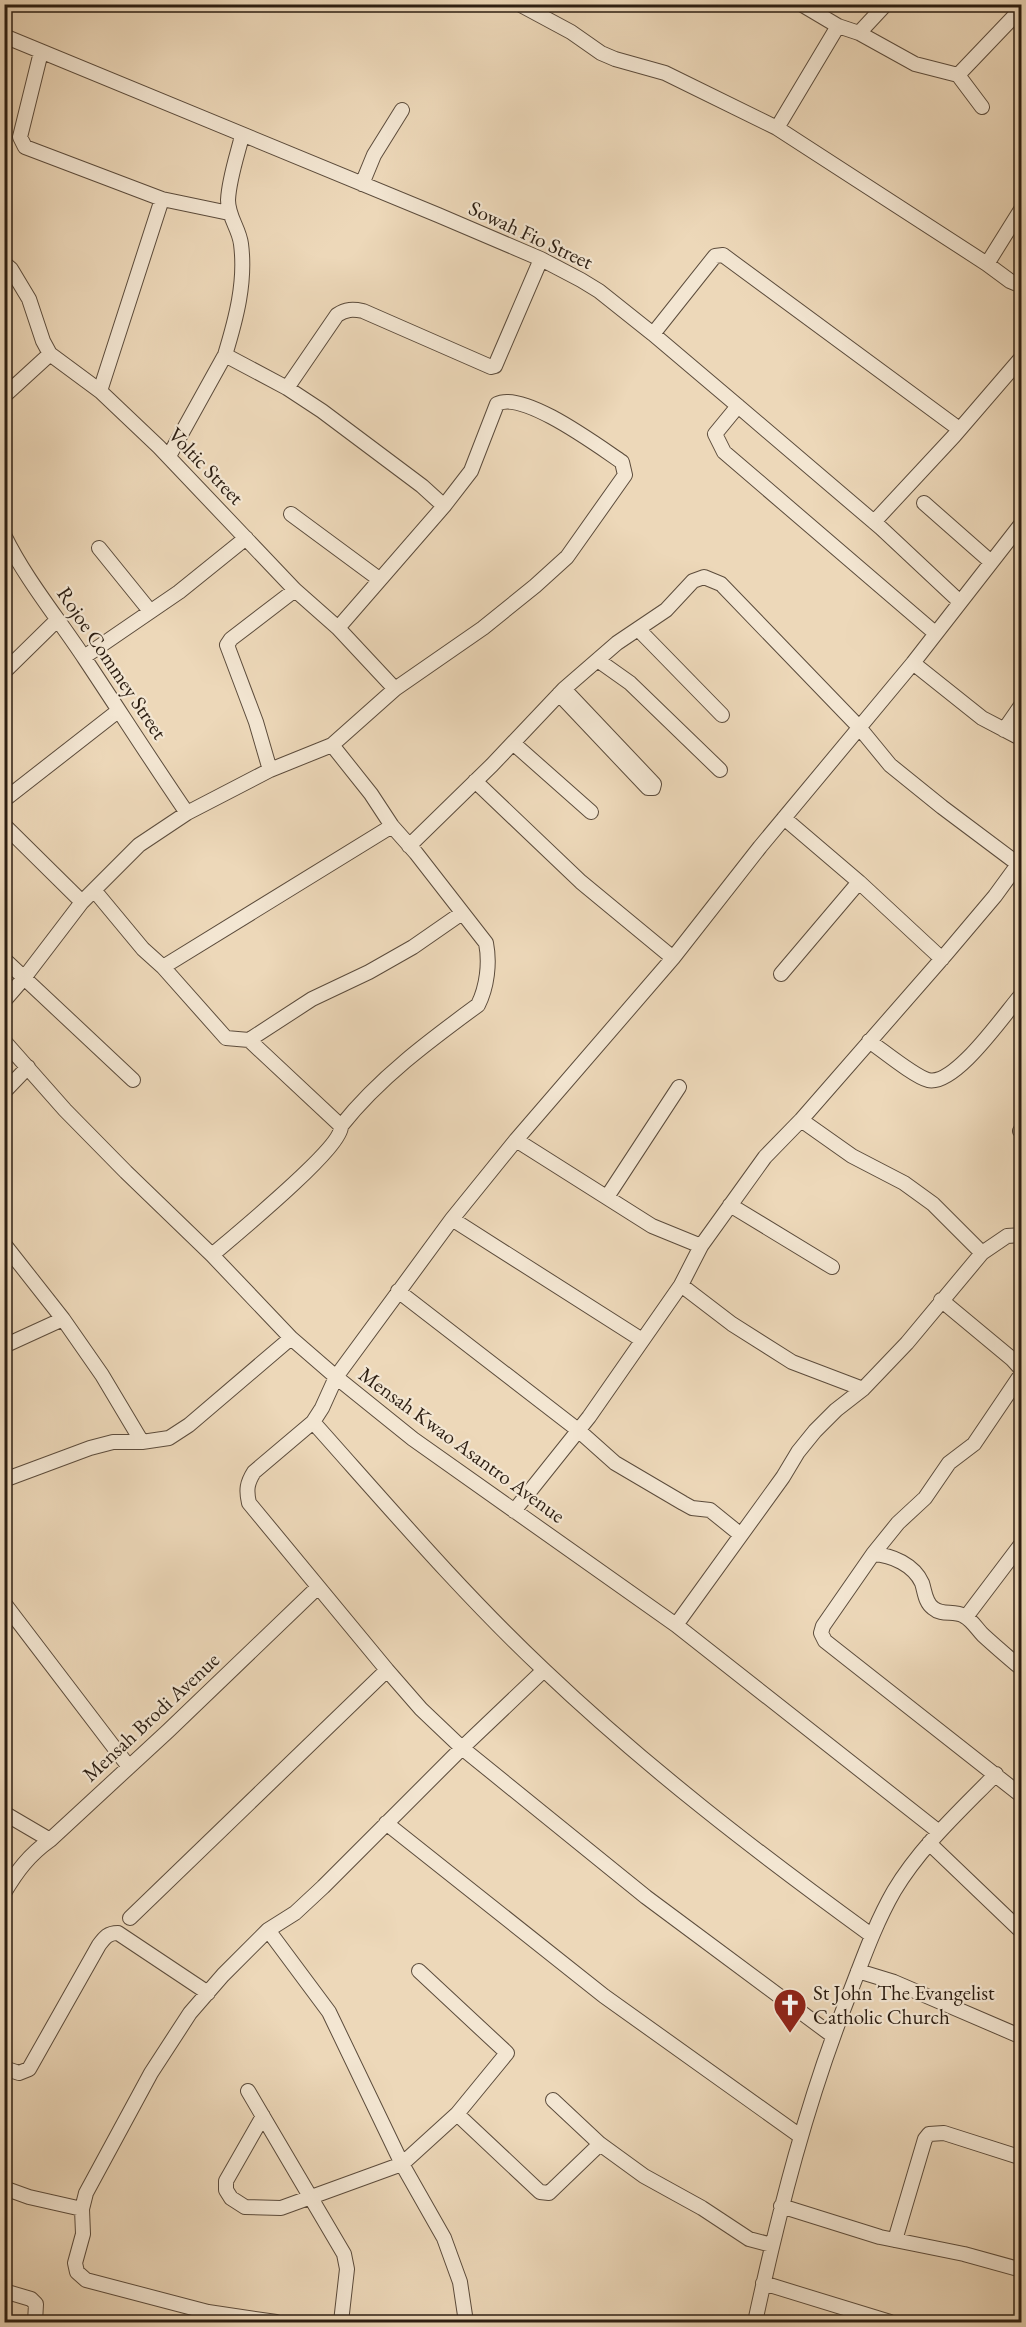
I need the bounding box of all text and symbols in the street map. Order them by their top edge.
street label: Sowah Fio Street [465,194,598,275]
street label: Voltic Street [163,421,250,510]
street label: Rojoe Commey Street [51,581,174,745]
street label: Mensah Kwao Asantro Avenue [354,1361,571,1529]
street label: Mensah Brodi Avenue [76,1646,225,1787]
place label: St John The Evangelist Catholic Church [813,1979,995,2030]
church icon: St John The Evangelist Catholic Church [772,1987,808,2034]

